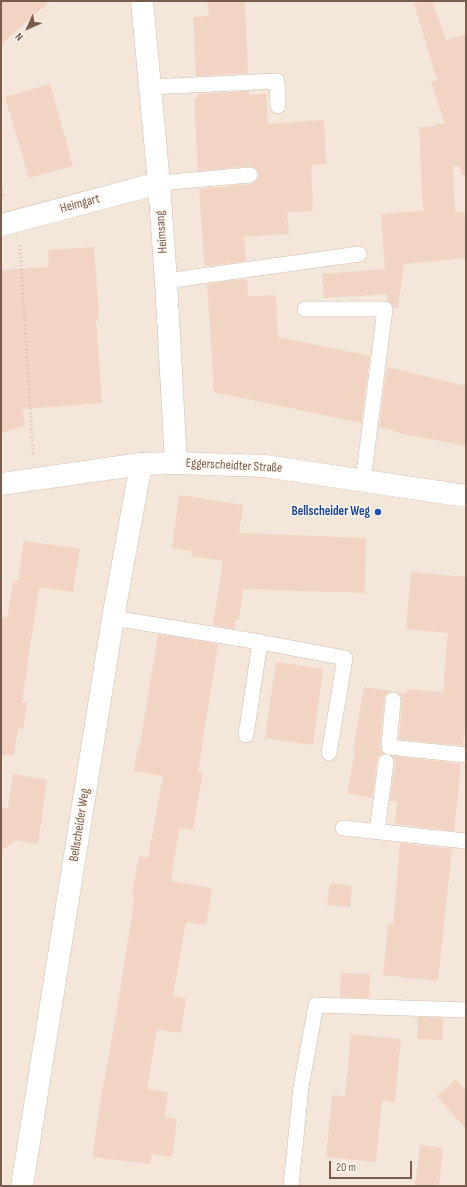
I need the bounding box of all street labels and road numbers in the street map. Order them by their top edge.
street label: Heimgart [58,191,102,217]
street label: Heimsang [153,210,171,254]
street label: Eggerscheidter Straße [185,456,283,476]
street label: Bellscheider Weg [67,787,93,863]

